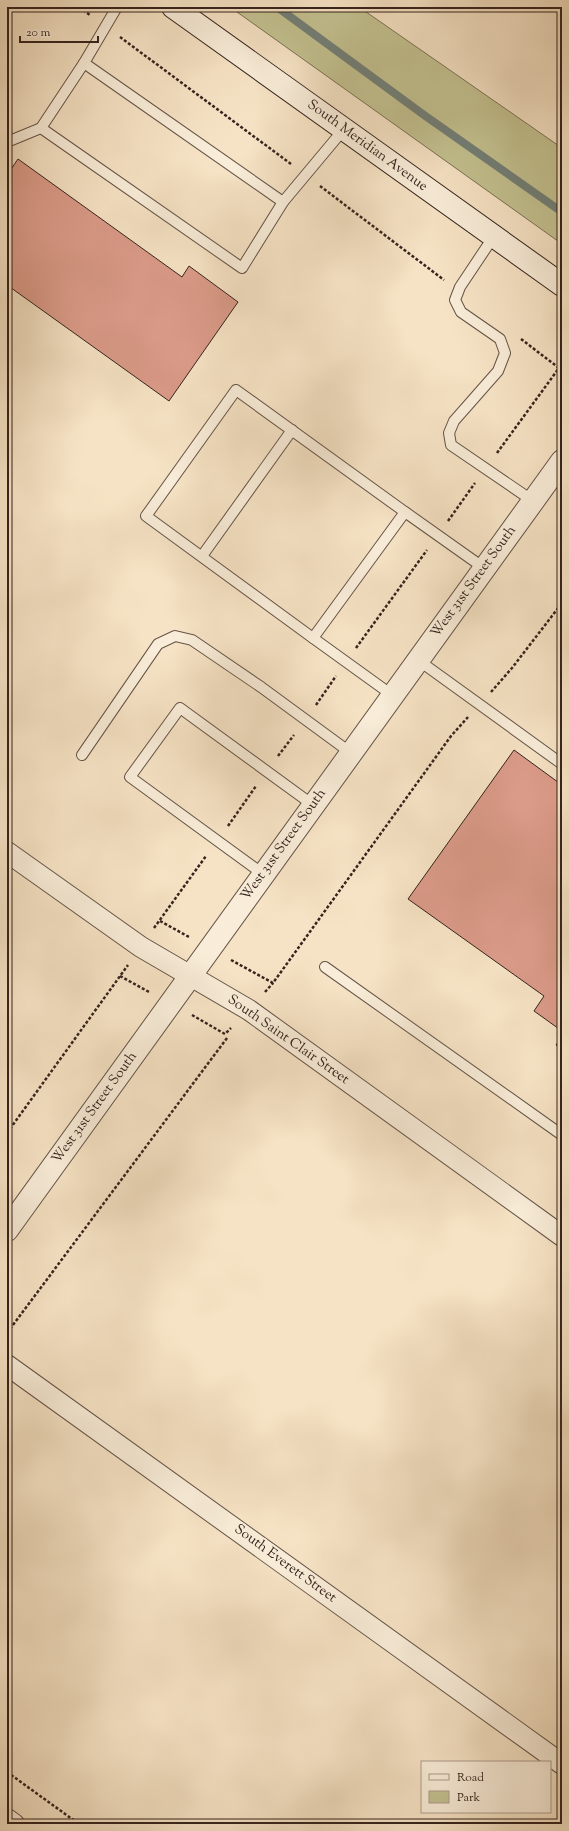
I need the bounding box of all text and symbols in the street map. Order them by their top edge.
scale bar [20,18,98,44]
text: 20 m [26,24,51,42]
street label: South Meridian Avenue [303,95,431,197]
street label: West 31st Street South [427,522,521,642]
street label: West 31st Street South [237,785,331,905]
street label: South Saint Clair Street [223,990,353,1090]
street label: West 31st Street South [48,1048,142,1168]
street label: South Everett Street [230,1520,341,1608]
legend [421,1761,551,1813]
text: Road [457,1769,484,1787]
text: Park [457,1789,480,1807]

